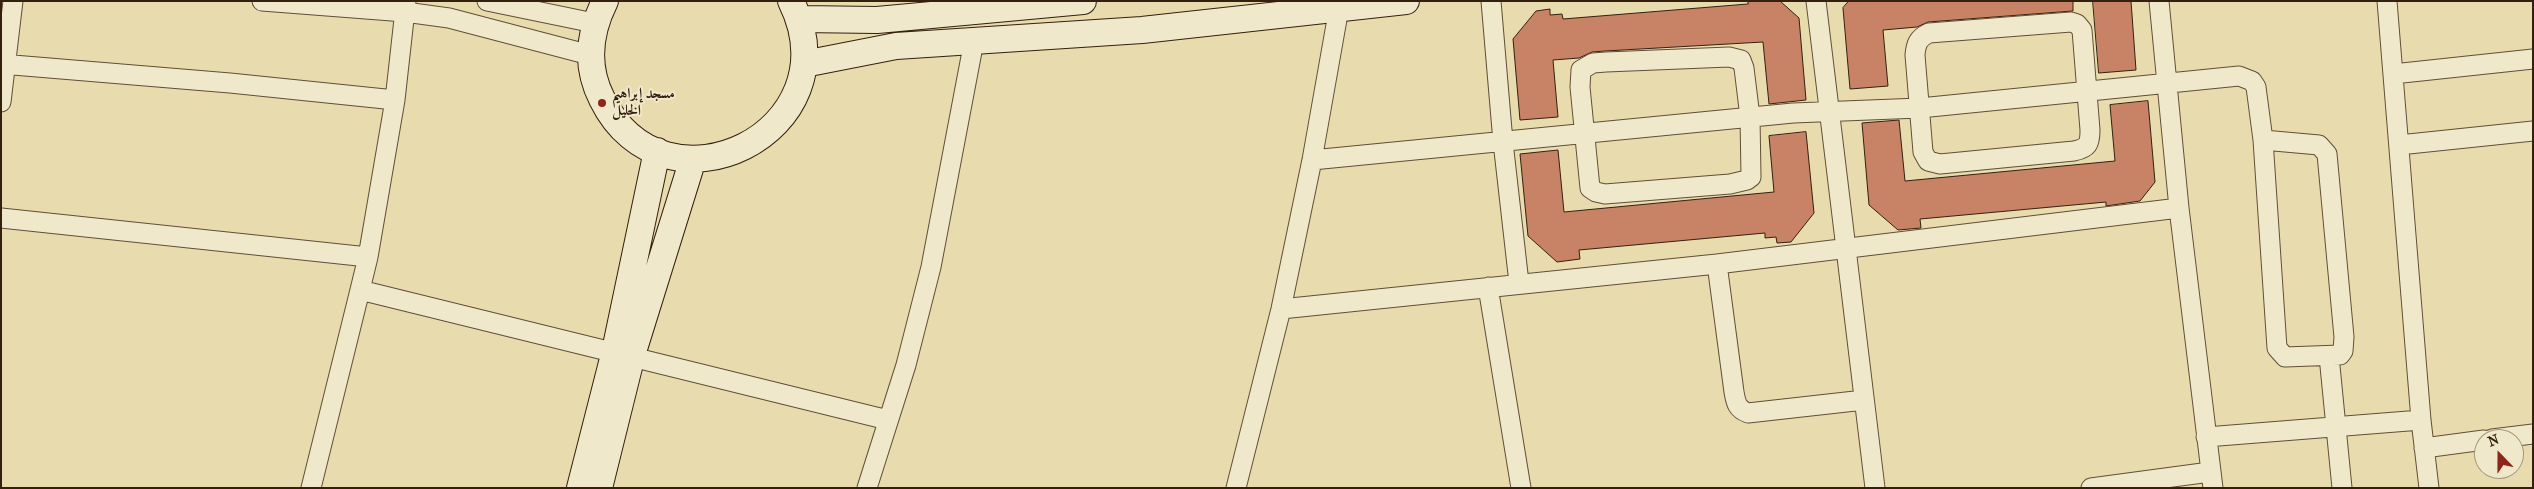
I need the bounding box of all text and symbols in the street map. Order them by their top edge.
place label: مسجد إبراهيم الخليل [612,85,675,120]
marker: مسجد إبراهيم الخليل [596,97,608,109]
north arrow [2474,429,2524,479]
text: N [2485,431,2502,450]

